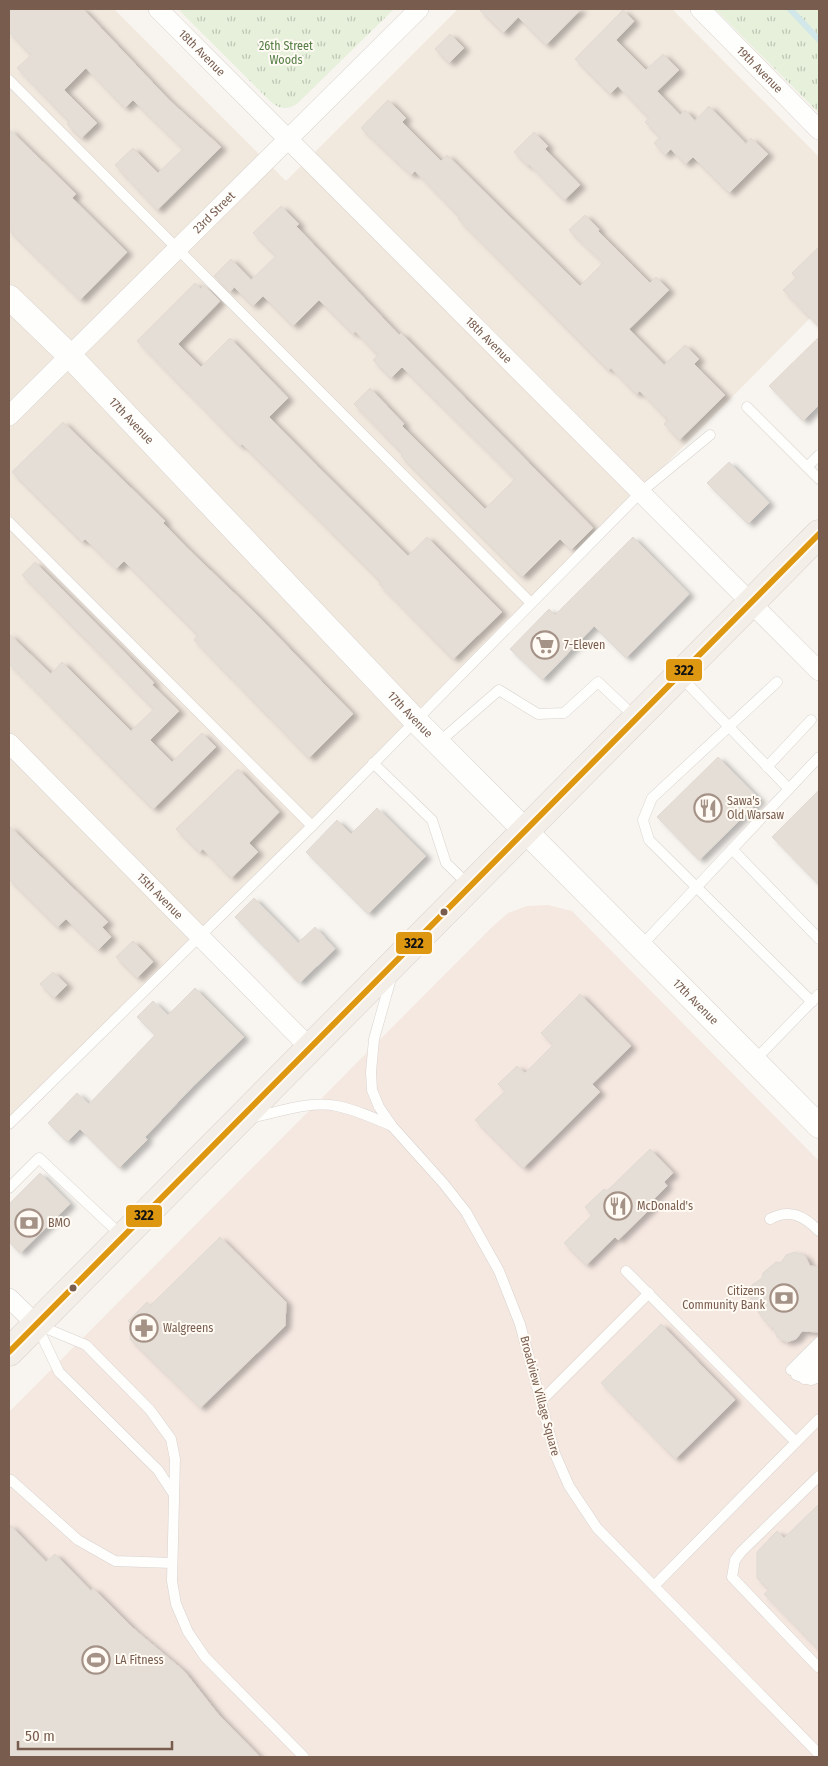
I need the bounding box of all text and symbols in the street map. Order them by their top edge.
street label: 18th Avenue [176,27,228,79]
park label: 26th Street Woods [259,39,313,67]
street label: 19th Avenue [734,43,786,96]
street label: 23rd Street [190,189,238,236]
street label: 18th Avenue [463,314,515,366]
street label: 17th Avenue [106,395,157,447]
supermarket icon: 7-Eleven [530,630,560,660]
place label: 7-Eleven [564,638,605,652]
line badge: 322 [665,658,703,682]
text: 322 [673,662,694,679]
street label: 17th Avenue [385,689,436,741]
restaurant icon: Sawa's Old Warsaw [693,793,723,823]
place label: Sawa's Old Warsaw [727,794,784,822]
street label: 15th Avenue [134,870,186,922]
unlabelled marker [439,907,449,917]
line badge: 322 [395,931,433,955]
text: 322 [403,935,424,952]
street label: 17th Avenue [670,976,721,1028]
restaurant icon: McDonald's [603,1191,633,1221]
place label: McDonald's [637,1199,693,1213]
line badge: 322 [125,1204,163,1228]
text: 322 [133,1207,154,1224]
bank icon: BMO [14,1208,44,1238]
place label: BMO [48,1216,71,1230]
unlabelled marker [68,1283,78,1293]
bank icon: Citizens Community Bank [769,1283,799,1313]
place label: Citizens Community Bank [682,1284,765,1312]
pharmacy icon: Walgreens [129,1313,159,1343]
place label: Walgreens [163,1321,213,1335]
street label: Broadview Village Square [517,1334,563,1458]
sports icon: LA Fitness [81,1645,111,1675]
place label: LA Fitness [115,1653,164,1667]
scale bar [18,1718,171,1750]
text: 50 m [25,1727,55,1745]

